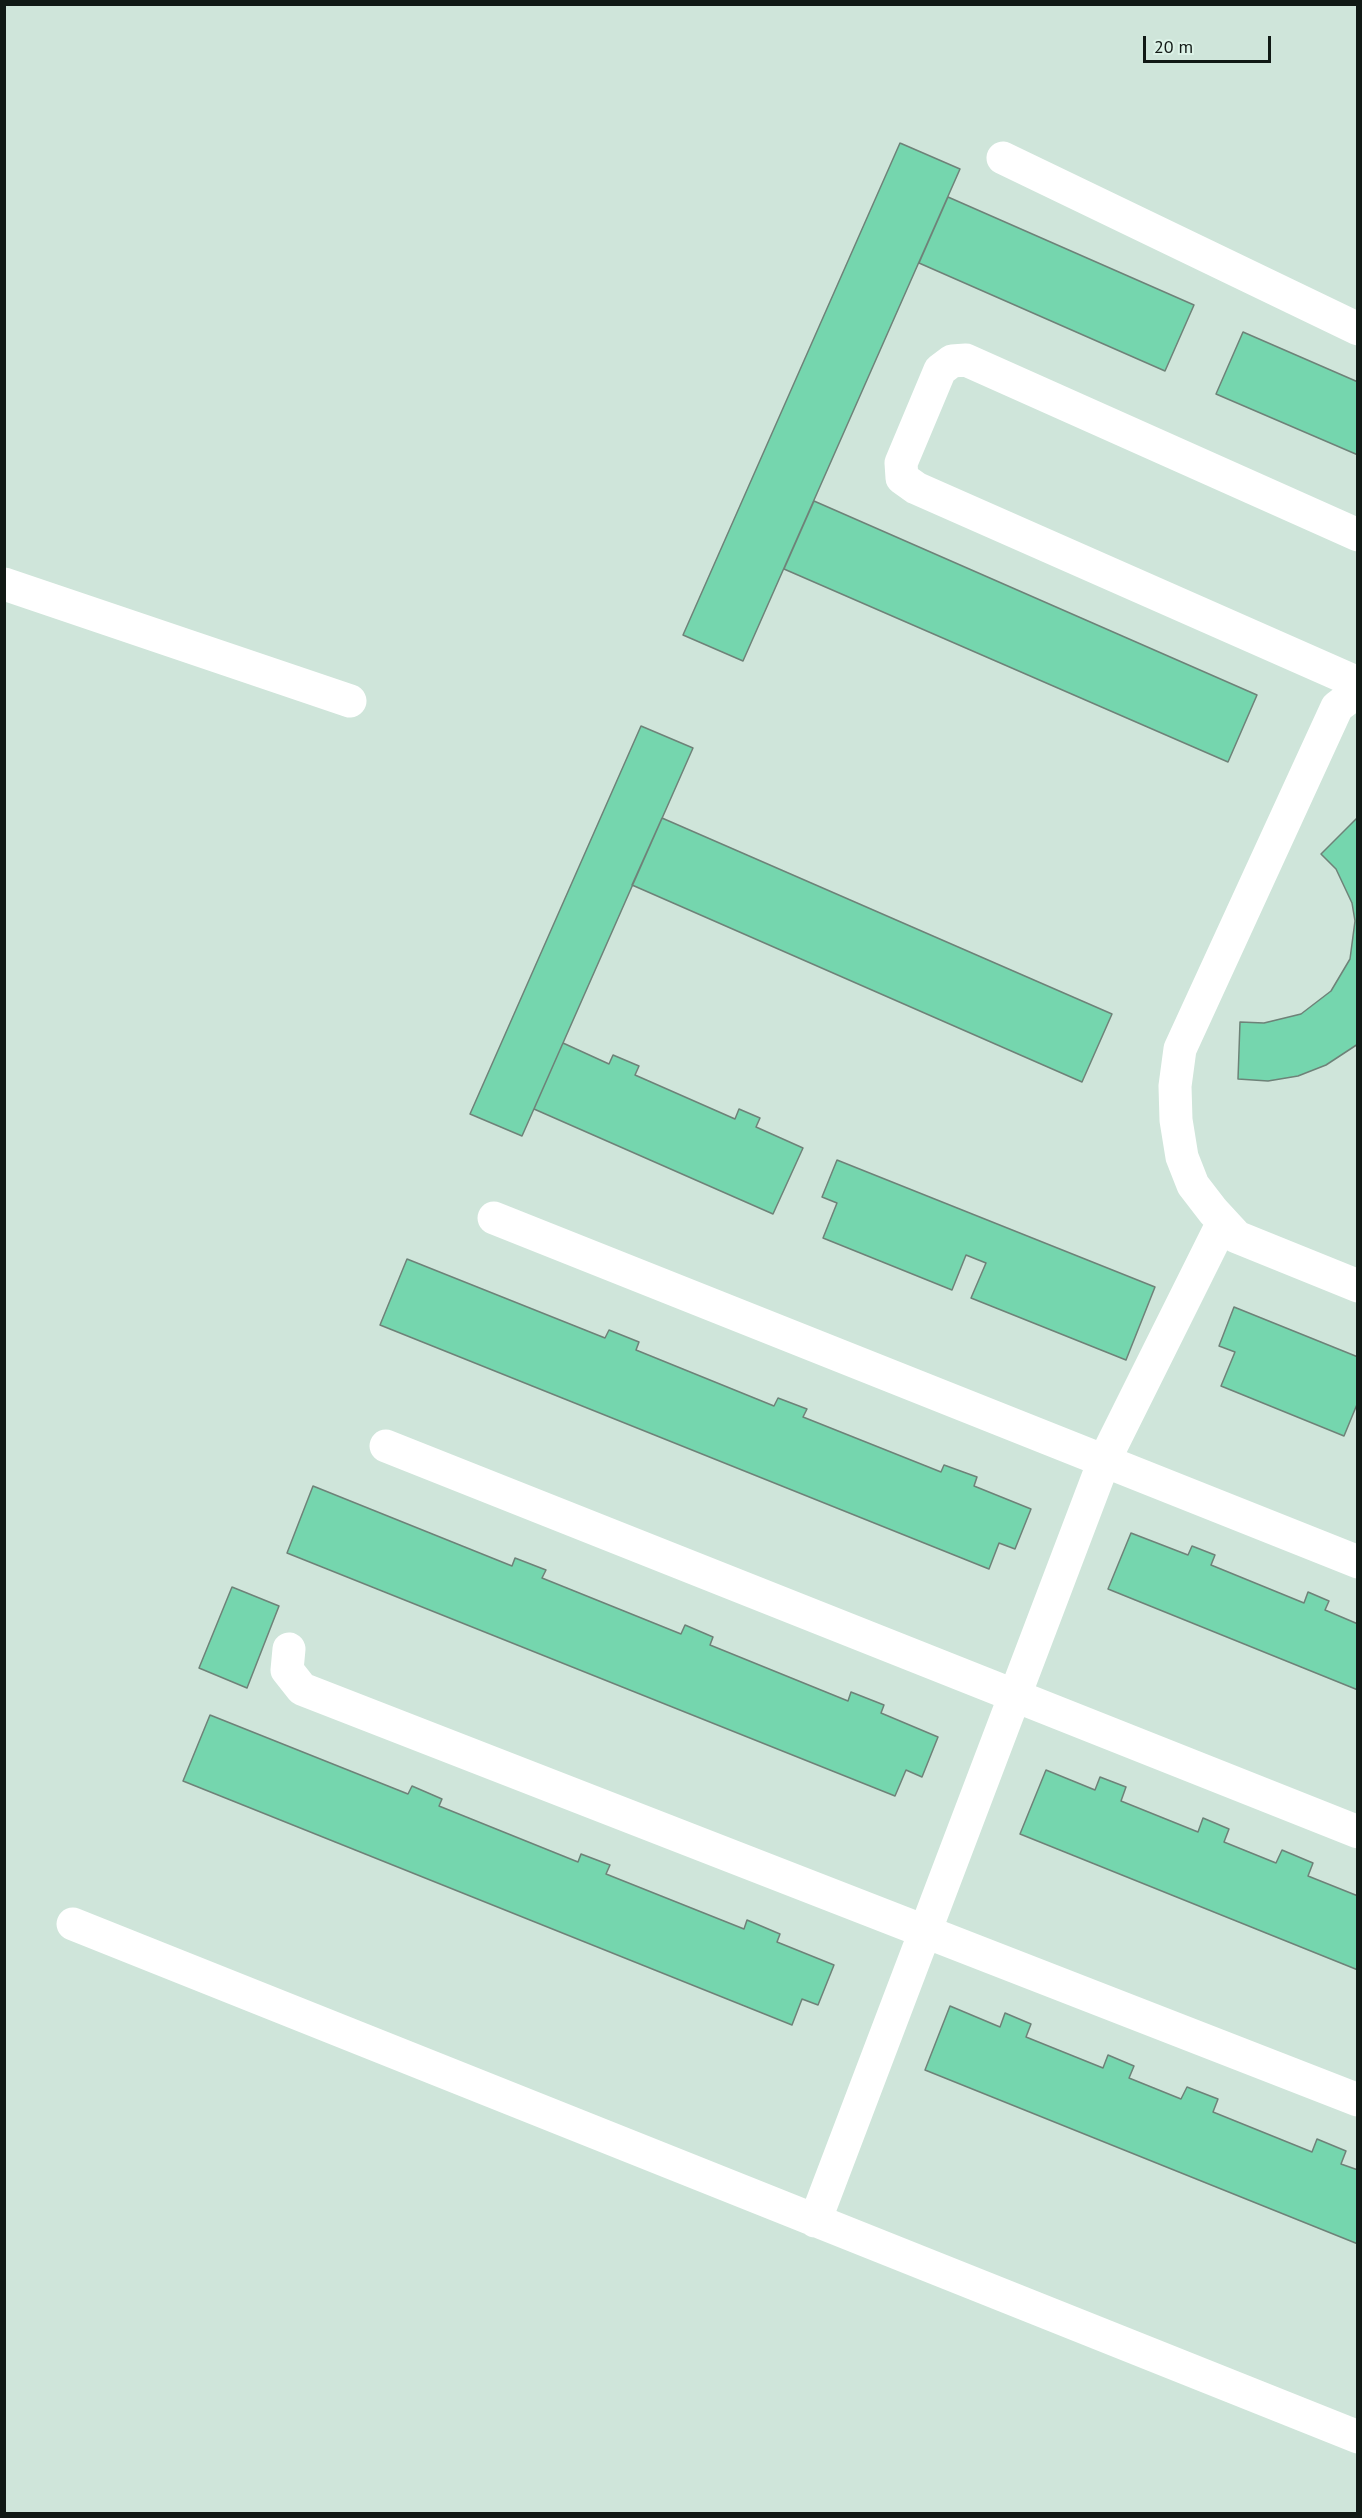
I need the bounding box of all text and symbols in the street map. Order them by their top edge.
scale bar [1146,24,1274,62]
text: 20 m [1154,35,1193,58]

